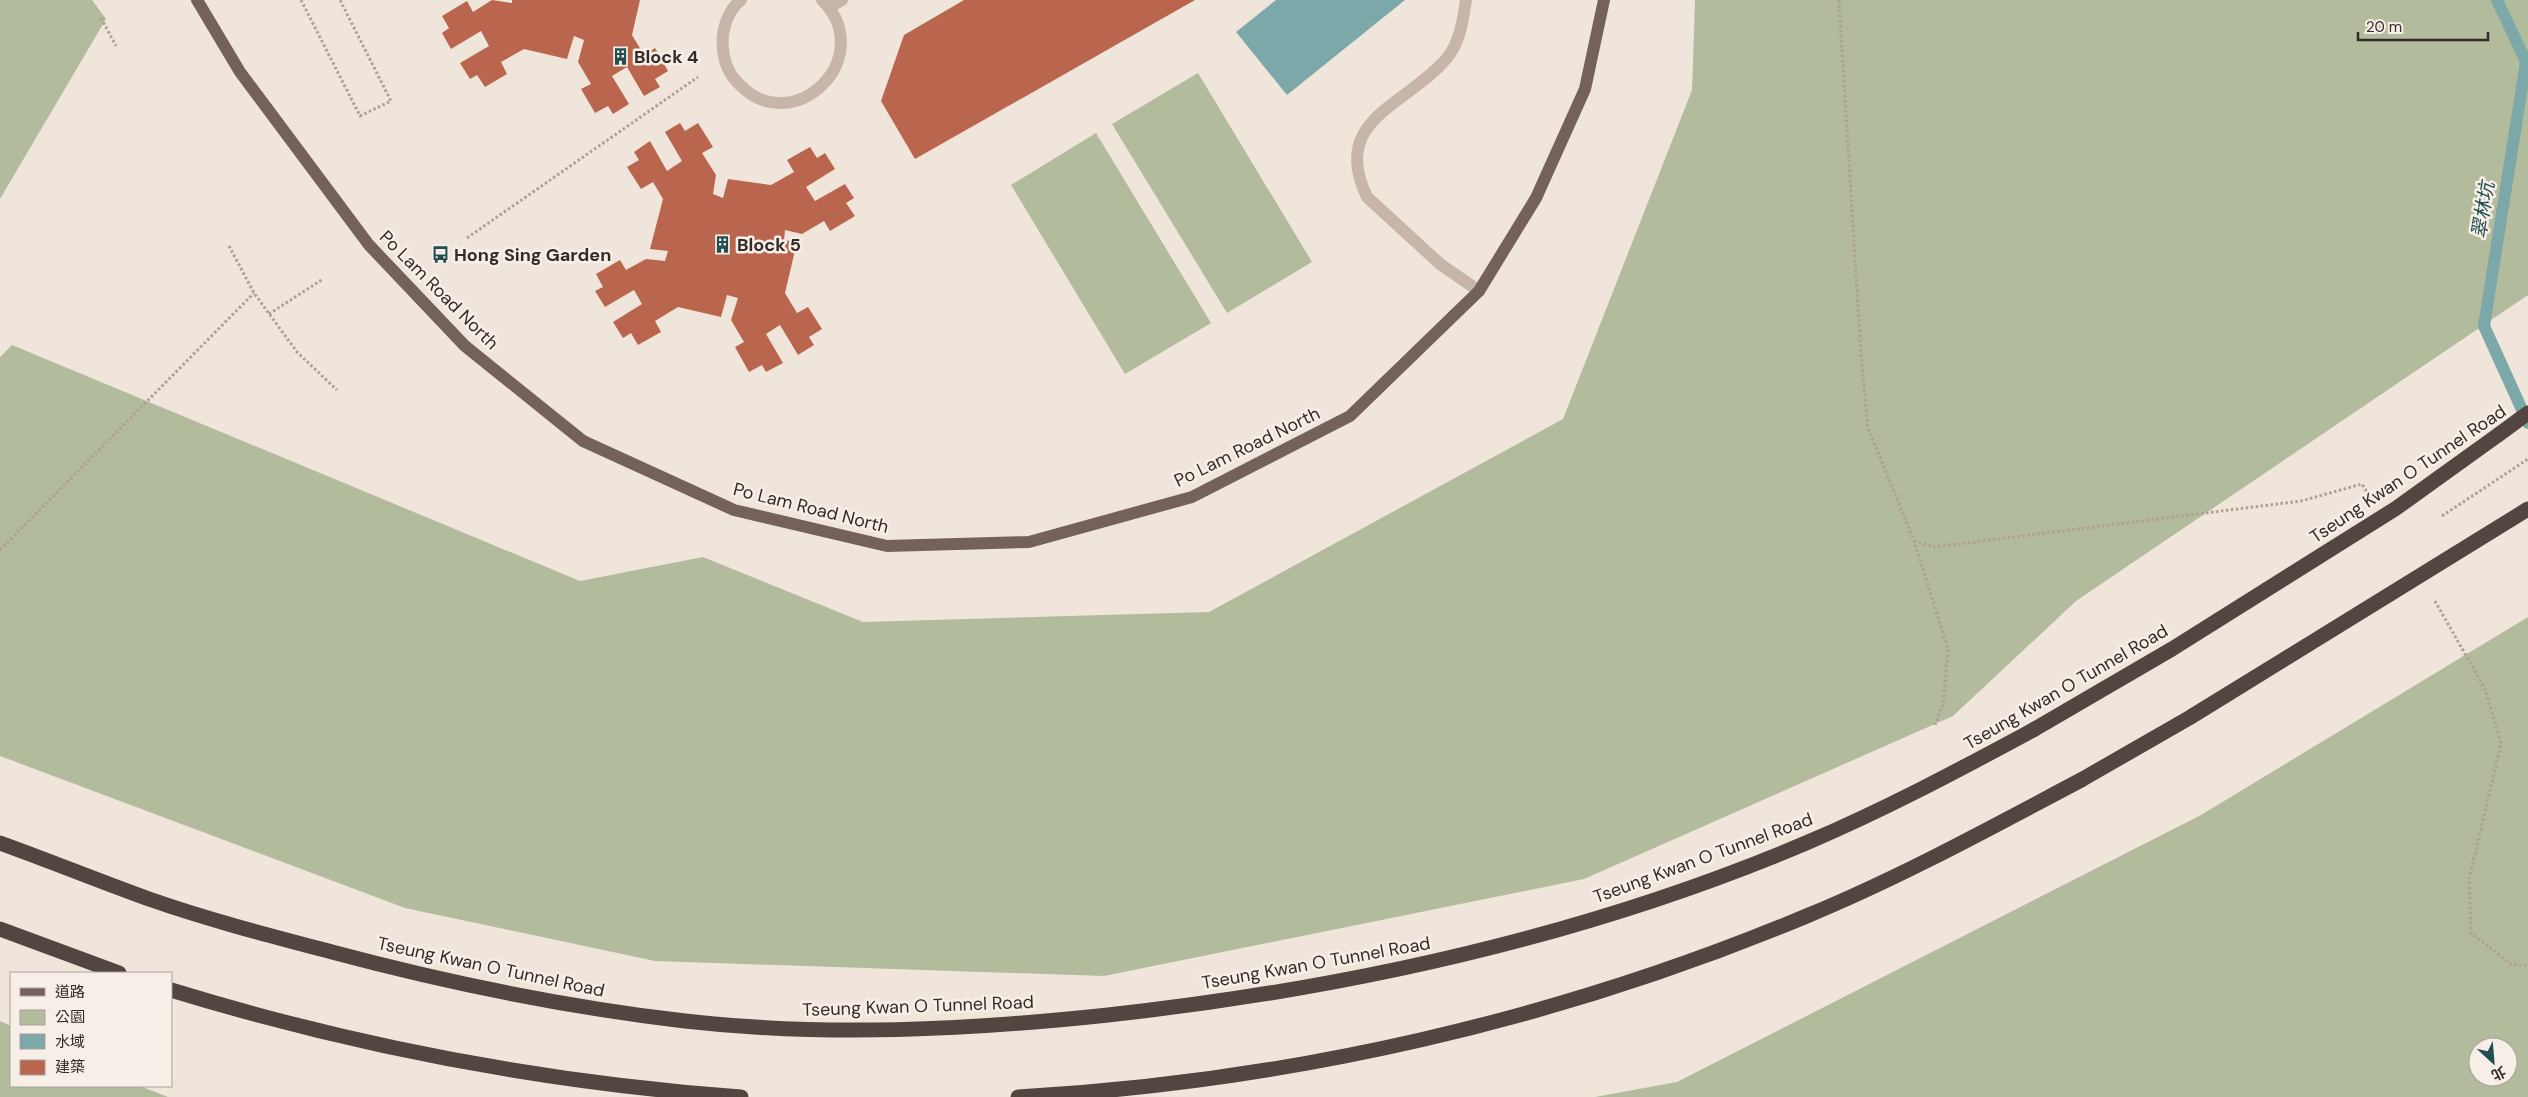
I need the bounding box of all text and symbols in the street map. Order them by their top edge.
scale bar [2358,10,2488,42]
text: 20 m [2366,17,2402,37]
place label: Block 4 [634,45,699,69]
building icon: Block 4 [610,47,630,67]
water label: 翠林坑 [2466,177,2500,240]
street label: Po Lam Road North [374,225,504,355]
place label: Block 5 [737,233,801,257]
building icon: Block 5 [713,235,733,255]
place label: Hong Sing Garden [454,243,611,267]
bus stop icon: Hong Sing Garden [430,245,450,265]
street label: Tseung Kwan O Tunnel Road [2305,399,2511,549]
street label: Po Lam Road North [1170,401,1324,493]
street label: Po Lam Road North [731,477,891,539]
street label: Tseung Kwan O Tunnel Road [1960,619,2172,755]
street label: Tseung Kwan O Tunnel Road [1590,807,1816,909]
street label: Tseung Kwan O Tunnel Road [375,931,607,1003]
street label: Tseung Kwan O Tunnel Road [1200,931,1432,995]
legend [10,972,172,1087]
text: 道路 [55,982,85,1002]
street label: Tseung Kwan O Tunnel Road [802,990,1034,1022]
text: 公園 [55,1007,85,1027]
text: 水域 [55,1032,85,1052]
north arrow [2468,1037,2518,1087]
text: 建築 [55,1057,85,1077]
text: 北 [2488,1063,2509,1085]

